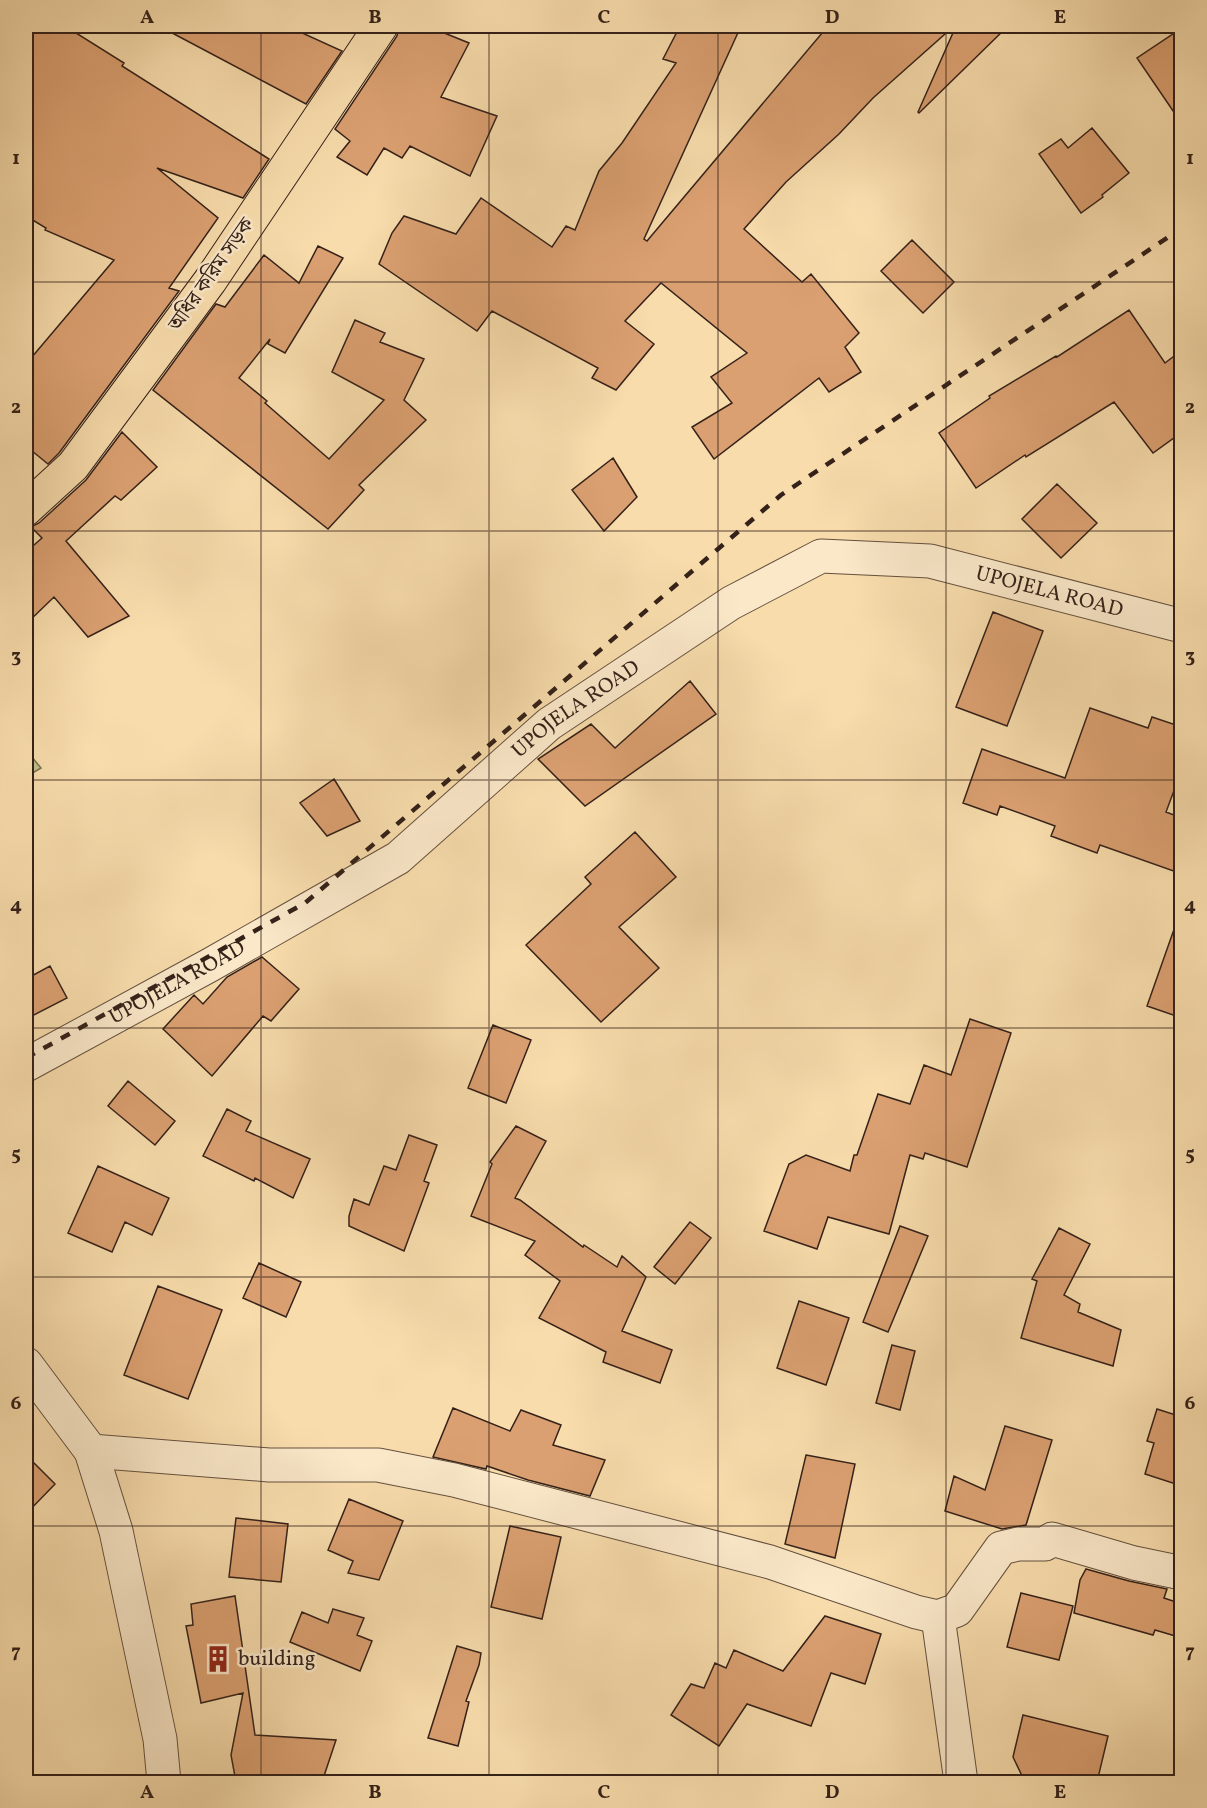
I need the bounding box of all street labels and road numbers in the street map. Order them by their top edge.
street label: অধির করিম সড়ক [162,211,263,338]
street label: UPOJELA ROAD [972,559,1126,625]
street label: UPOJELA ROAD [505,653,645,765]
street label: UPOJELA ROAD [104,933,250,1032]

